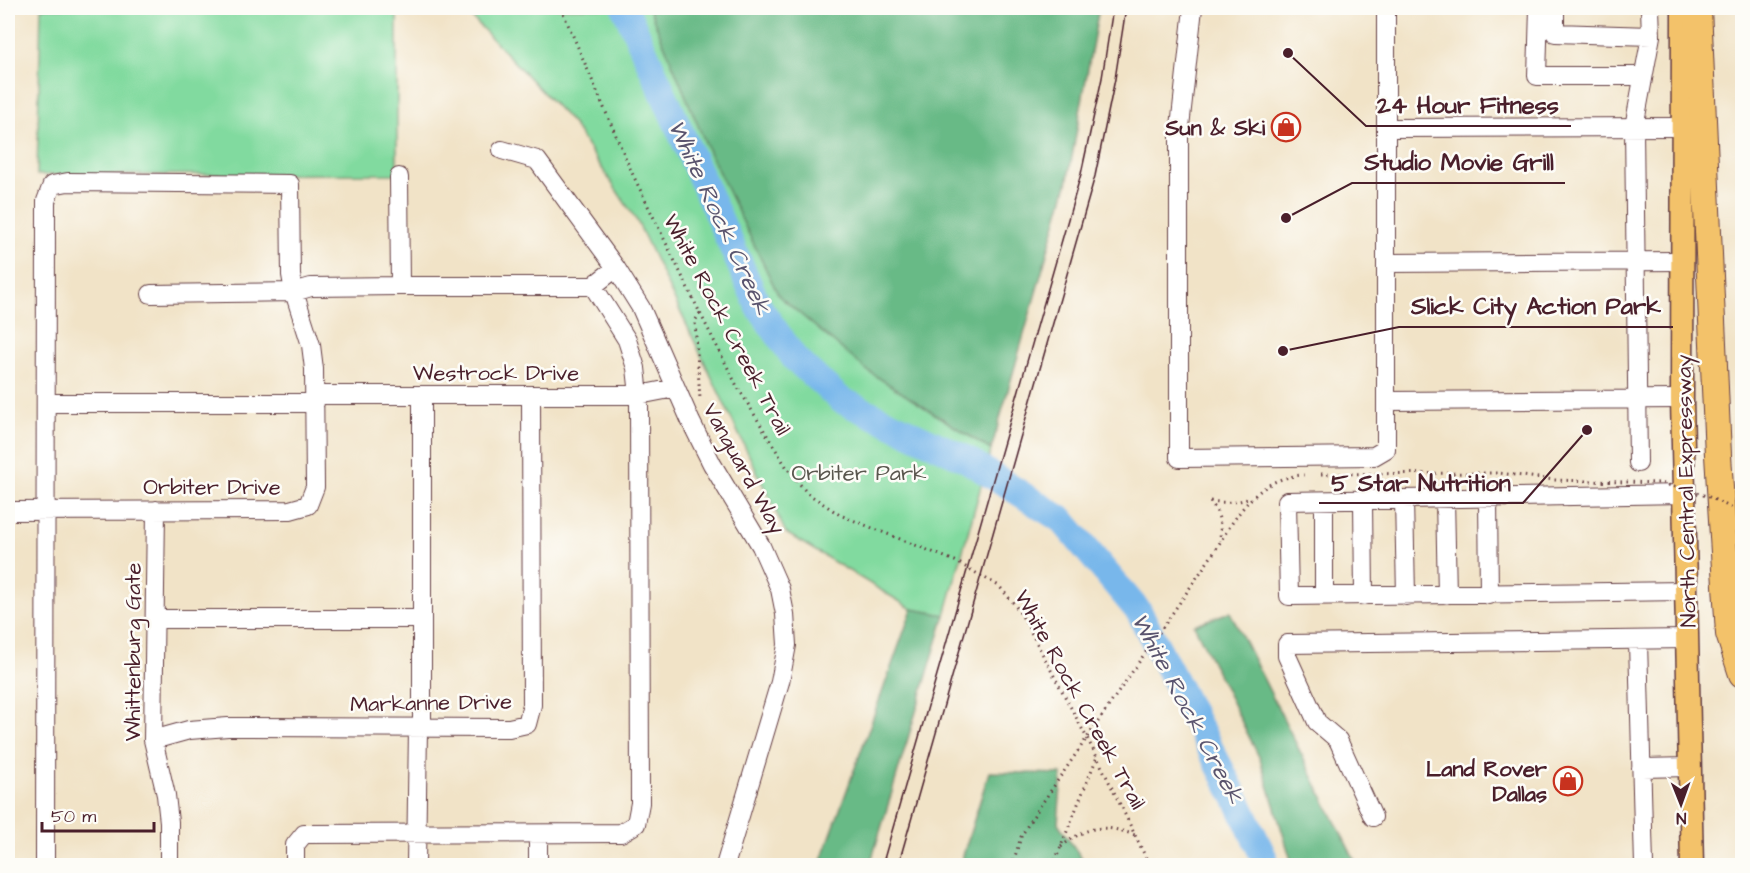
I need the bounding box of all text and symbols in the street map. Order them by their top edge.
callout: 24 Hour Fitness [1366,84,1571,126]
text: 24 Hour Fitness [1376,89,1559,123]
shop icon: Sun & Ski [1270,111,1302,143]
place label: Sun & Ski [1164,113,1266,144]
water label: White Rock Creek [659,114,780,322]
callout: Studio Movie Grill [1352,141,1565,183]
text: Studio Movie Grill [1363,146,1554,180]
street label: White Rock Creek Trail [655,209,798,441]
callout: Slick City Action Park [1399,285,1673,327]
text: Slick City Action Park [1410,290,1661,326]
street label: North Central Expressway [1669,354,1705,628]
street label: Westrock Drive [413,358,579,389]
street label: Vanguard Way [694,397,793,541]
park label: Orbiter Park [791,458,927,489]
callout: 5 Star Nutrition [1319,461,1523,503]
text: 5 Star Nutrition [1331,467,1511,501]
street label: Orbiter Drive [143,472,281,503]
street label: Whittenburg Gate [118,563,150,741]
street label: White Rock Creek Trail [1006,584,1153,815]
water label: White Rock Creek [1122,607,1252,811]
street label: Markanne Drive [350,687,512,720]
place label: Land Rover Dallas [1426,754,1548,810]
shop icon: Land Rover Dallas [1552,765,1584,797]
north arrow [1651,774,1711,834]
scale bar [42,795,154,833]
text: 50 m [51,804,96,829]
text: N [1676,807,1686,829]

